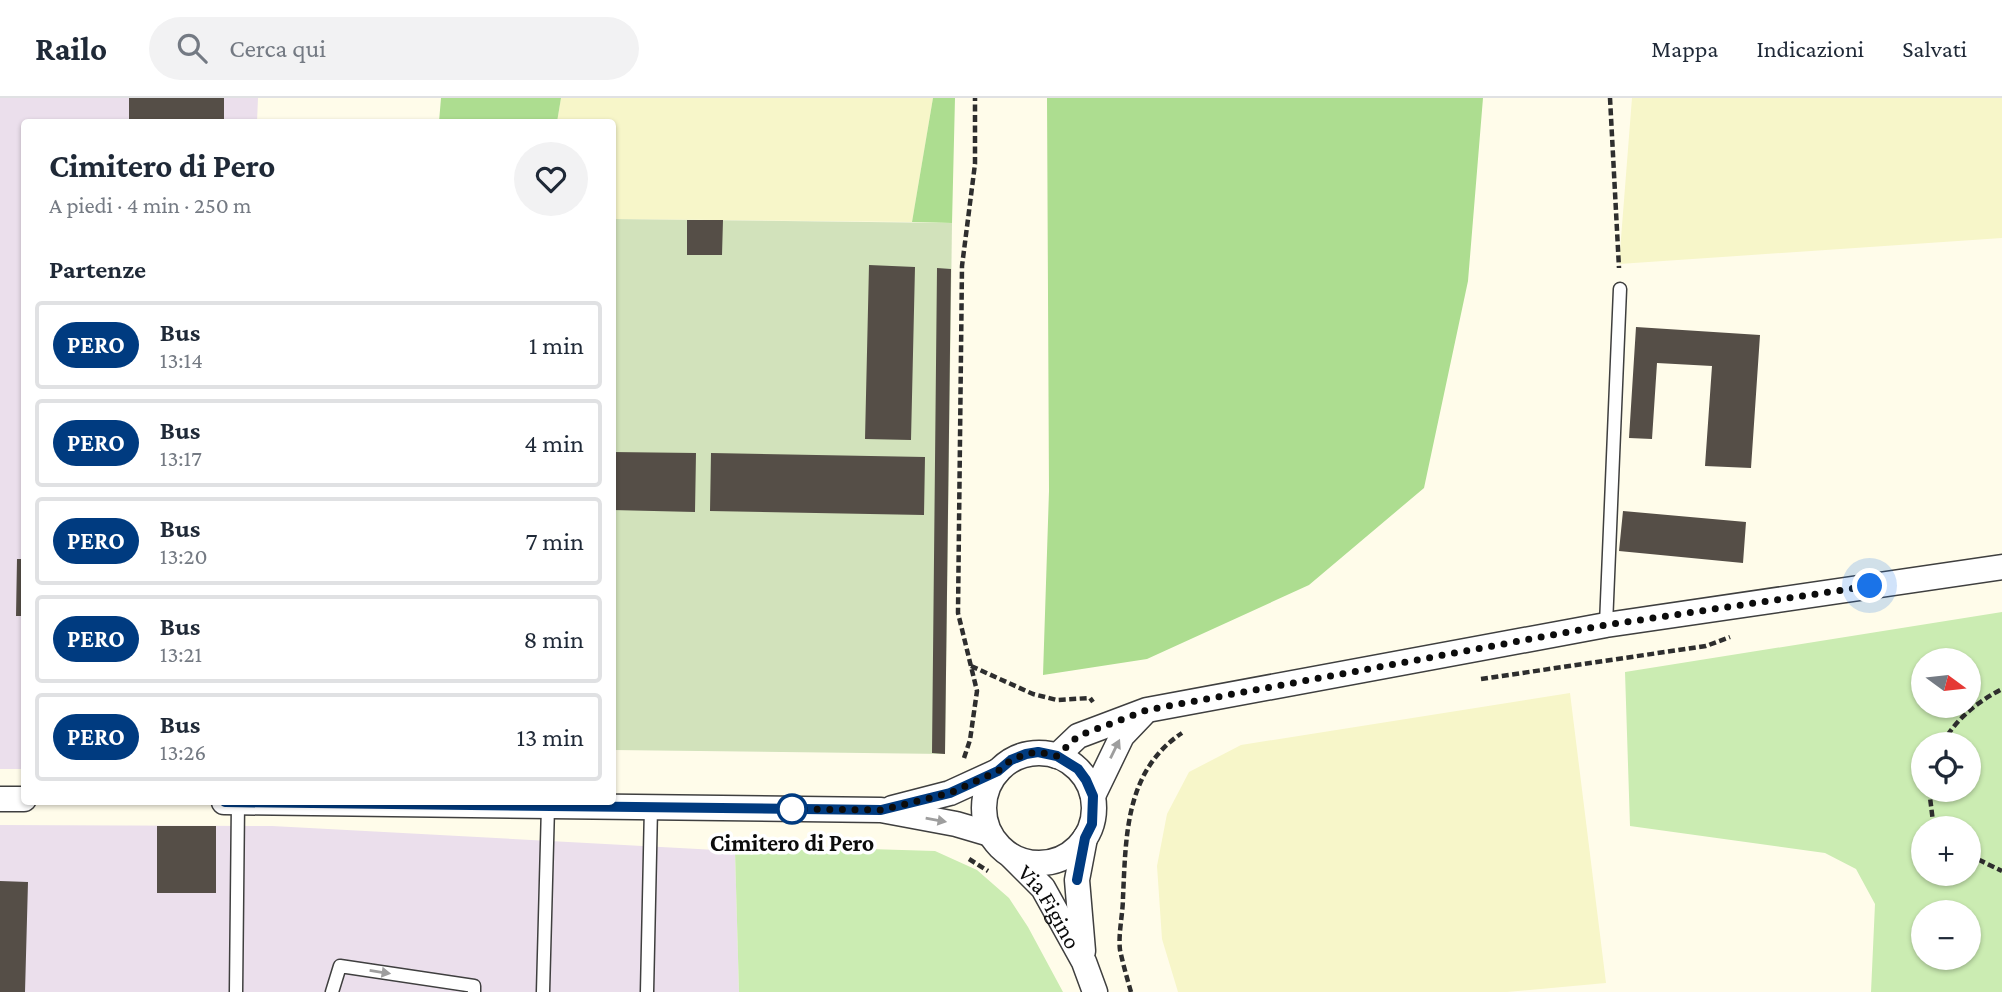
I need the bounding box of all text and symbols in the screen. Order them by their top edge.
search box [149,17,639,80]
icon: search [173,29,211,67]
text: Railo [35,30,107,67]
text: Cerca qui [229,34,326,63]
text: Mappa [1651,35,1718,62]
text: Indicazioni [1756,35,1864,62]
text: Salvati [1902,35,1967,62]
button: heart [514,142,588,216]
text: Cimitero di Pero [49,147,275,184]
text: A piedi · 4 min · 250 m [49,192,252,218]
text: Partenze [49,255,146,284]
text: Bus [160,318,200,347]
text: PERO [67,331,125,358]
text: 1 min [529,331,584,360]
text: 13:14 [160,347,203,373]
text: Bus [160,416,200,445]
text: PERO [67,429,125,456]
text: 4 min [524,429,584,458]
text: 13:17 [160,445,202,471]
text: Bus [160,514,200,543]
text: PERO [67,527,125,554]
text: 7 min [525,527,584,556]
text: 13:20 [160,543,208,569]
your location [1852,568,1887,603]
text: Bus [160,612,200,641]
text: PERO [67,625,125,652]
text: 8 min [523,625,584,654]
text: 13:21 [160,641,202,667]
north arrow [1911,648,1981,718]
map controls [1911,648,1981,970]
text: Bus [160,710,200,739]
text: PERO [67,723,125,750]
text: 13 min [516,723,584,752]
button: locate [1911,732,1981,802]
text: 13:26 [160,739,206,765]
one-way arrow [1109,739,1121,759]
marker: Cimitero di Pero [777,794,807,824]
one-way arrow [925,815,947,826]
button: + [1911,816,1981,886]
place label: Cimitero di Pero [710,829,874,856]
street label: Via Figino [1013,858,1087,953]
button: − [1911,900,1981,970]
one-way arrow [369,967,391,978]

